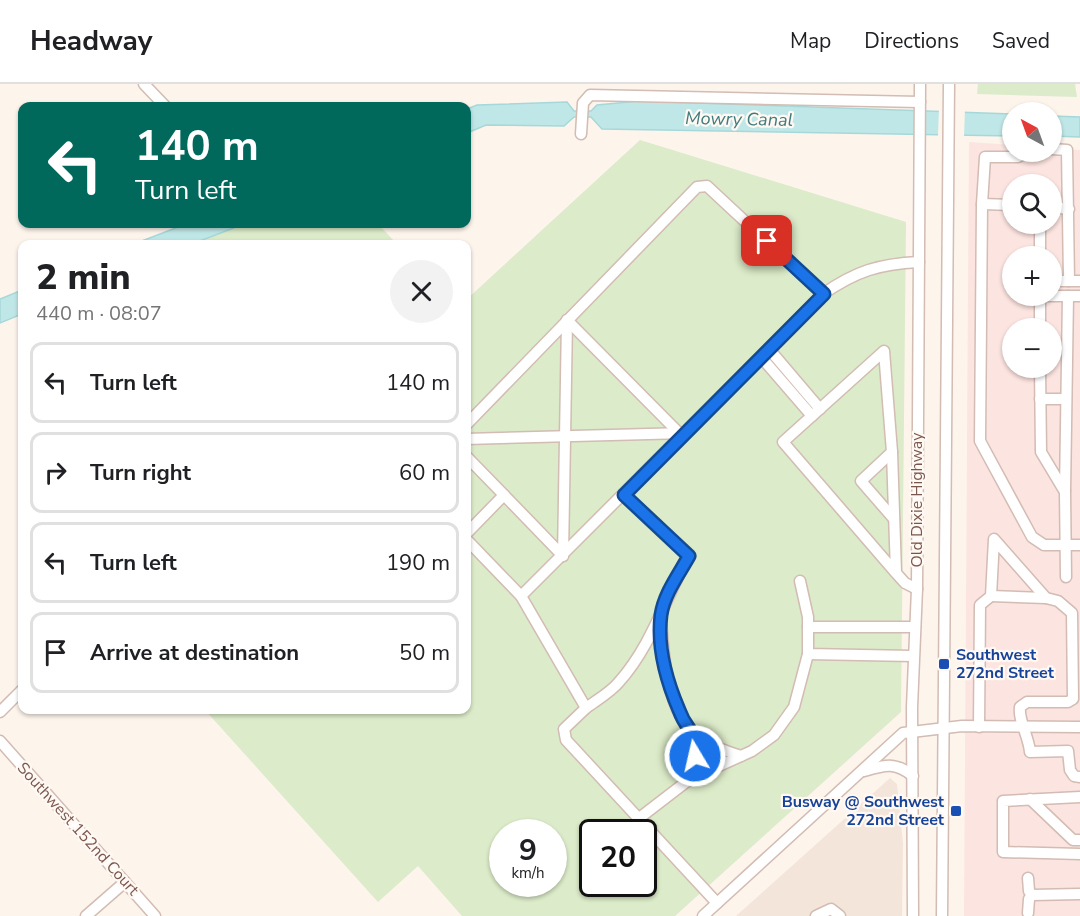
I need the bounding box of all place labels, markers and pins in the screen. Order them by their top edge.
pin [741,215,792,266]
place label: Southwest 272nd Street [956,644,1055,684]
marker: Southwest 272nd Street [937,657,951,671]
place label: Busway @ Southwest 272nd Street [782,791,945,831]
marker: Busway @ Southwest 272nd Street [949,804,963,818]

